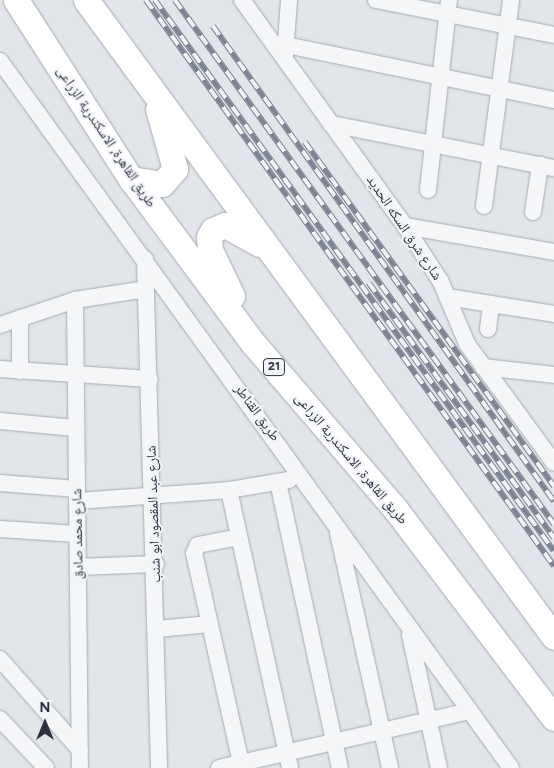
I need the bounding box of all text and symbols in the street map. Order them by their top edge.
street label: طريق القاهرة, الاسكندرية الزراعى [52,63,160,211]
street label: شارع شرق السكه الحديد [363,172,445,284]
road number: 21 [263,358,285,377]
street label: طريق القناطر [231,381,283,445]
street label: طريق القاهرة, الاسكندرية الزراعى [291,390,411,528]
street label: شارع عبد المقصود ابو شنب [143,445,165,583]
street label: شارع محمد صادق [69,488,87,580]
north arrow [20,698,70,748]
text: N [40,699,50,716]

